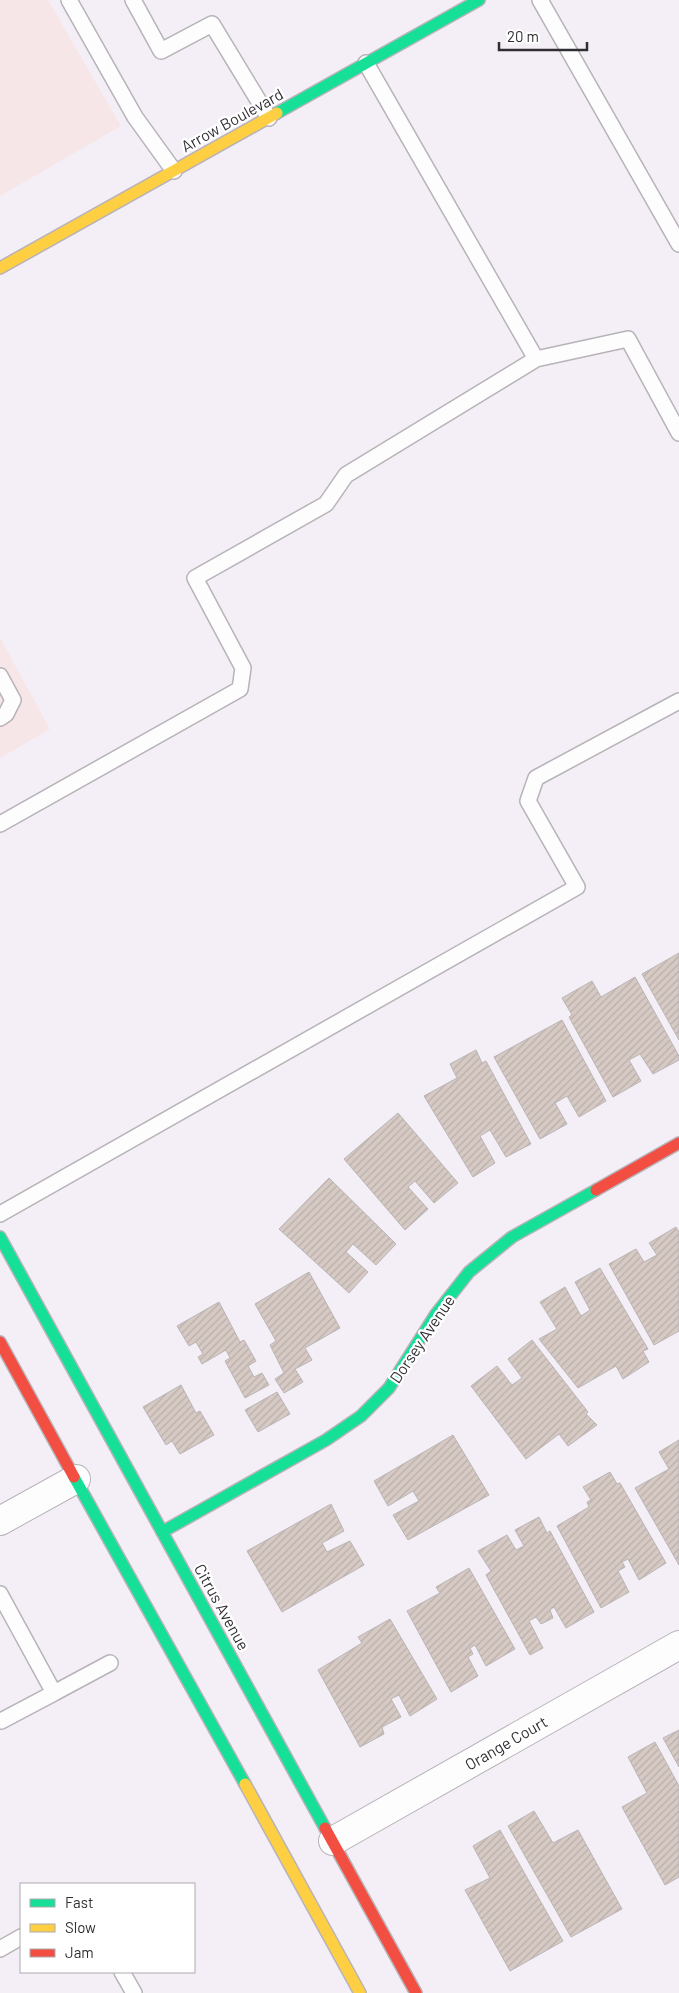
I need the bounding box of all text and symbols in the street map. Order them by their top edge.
scale bar [499,20,586,52]
text: 20 m [507,27,539,45]
street label: Arrow Boulevard [177,84,286,155]
street label: Dorsey Avenue [385,1291,458,1386]
street label: Citrus Avenue [191,1560,254,1653]
street label: Orange Court [461,1711,550,1774]
legend [20,1883,195,1973]
text: Fast [65,1893,93,1911]
text: Slow [65,1918,96,1936]
text: Jam [65,1943,94,1961]

